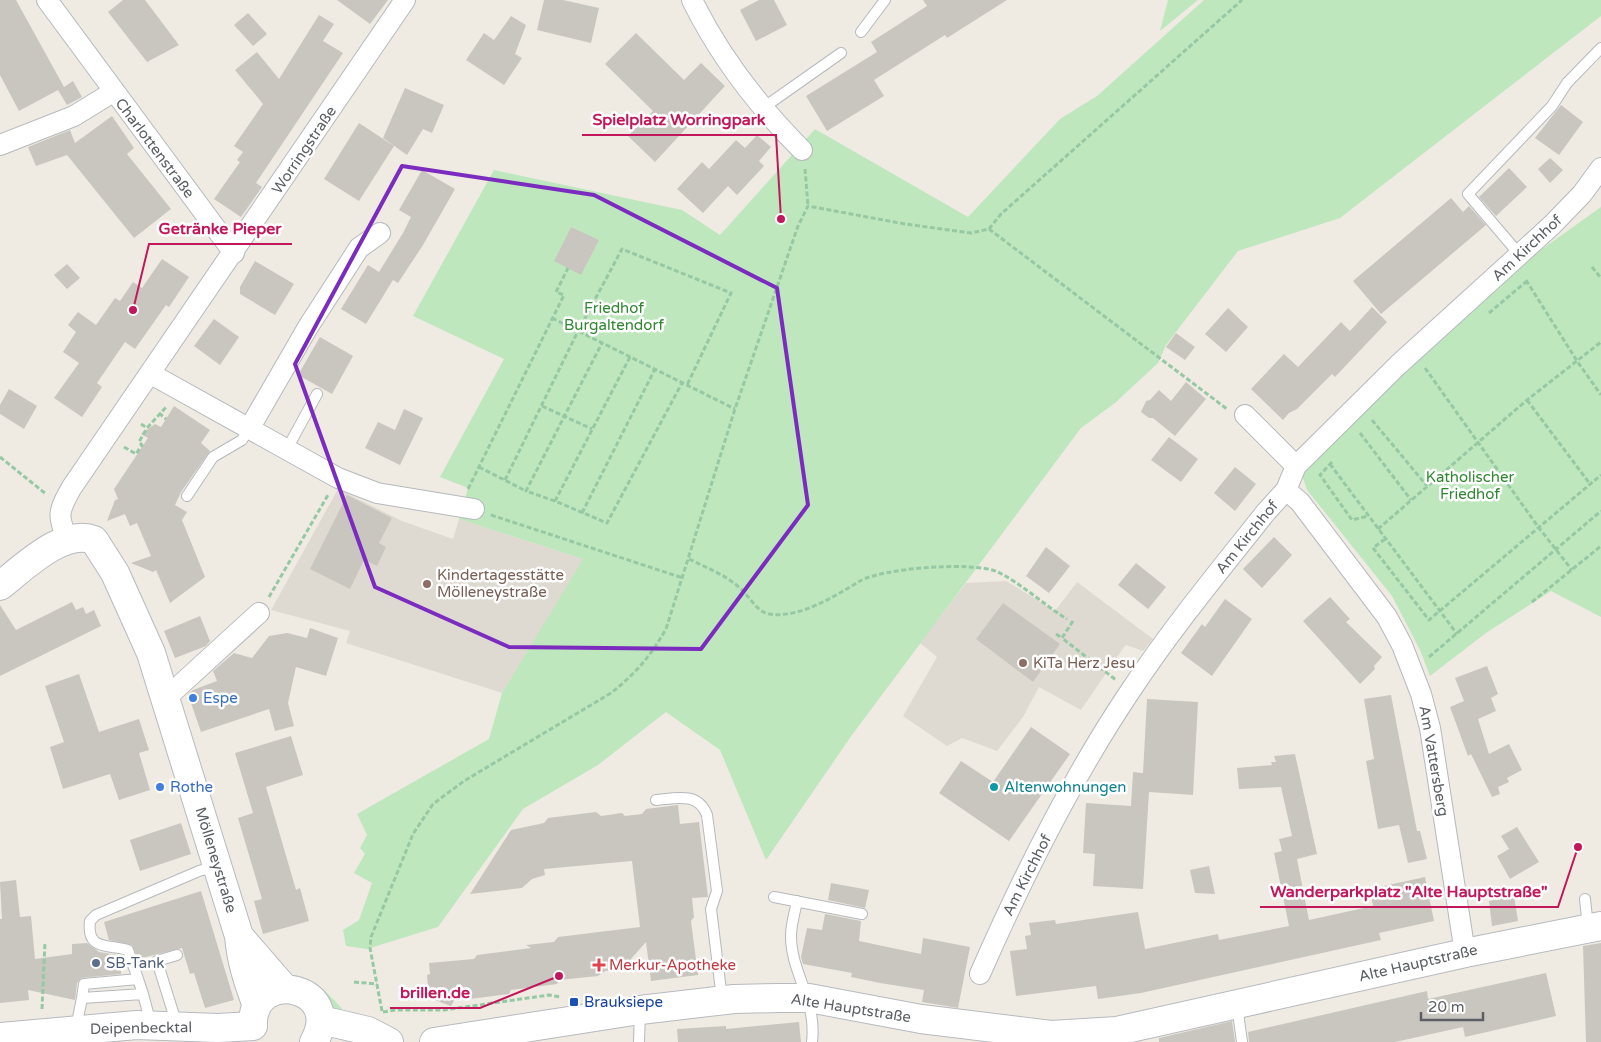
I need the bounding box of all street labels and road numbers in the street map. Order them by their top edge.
street label: Charlottenstraße [112,95,198,201]
street label: Worringstraße [268,103,340,197]
street label: Am Kirchhof [1488,211,1566,285]
street label: Am Kirchhof [1212,497,1282,577]
street label: Am Vattersberg [1415,704,1453,818]
street label: Mölleneystraße [191,805,241,915]
street label: Am Kirchhof [999,831,1055,919]
street label: Alte Hauptstraße [1357,941,1479,985]
street label: Alte Hauptstraße [790,990,912,1026]
street label: Deipenbecktal [90,1018,192,1038]

